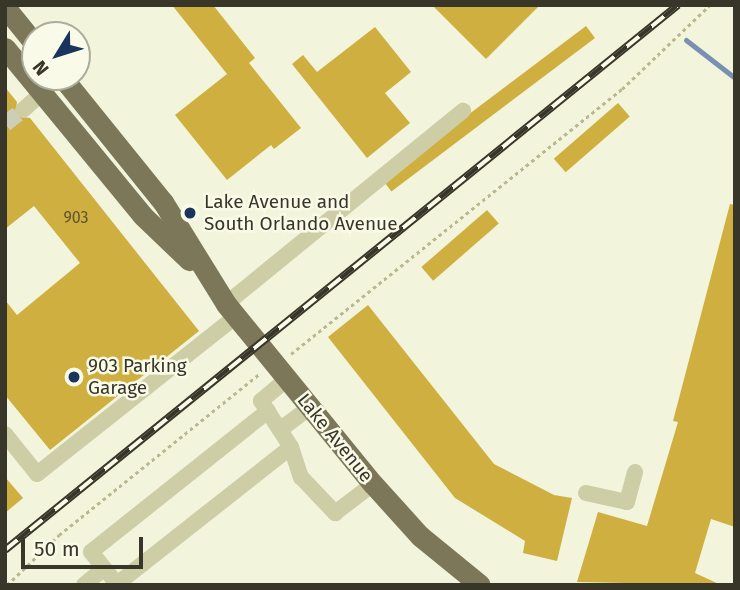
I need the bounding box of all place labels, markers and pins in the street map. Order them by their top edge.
place label: Lake Avenue and South Orlando Avenue [204,191,398,235]
marker: Lake Avenue and South Orlando Avenue [182,205,198,221]
place label: 903 Parking Garage [88,355,187,399]
marker: 903 Parking Garage [66,369,82,385]

